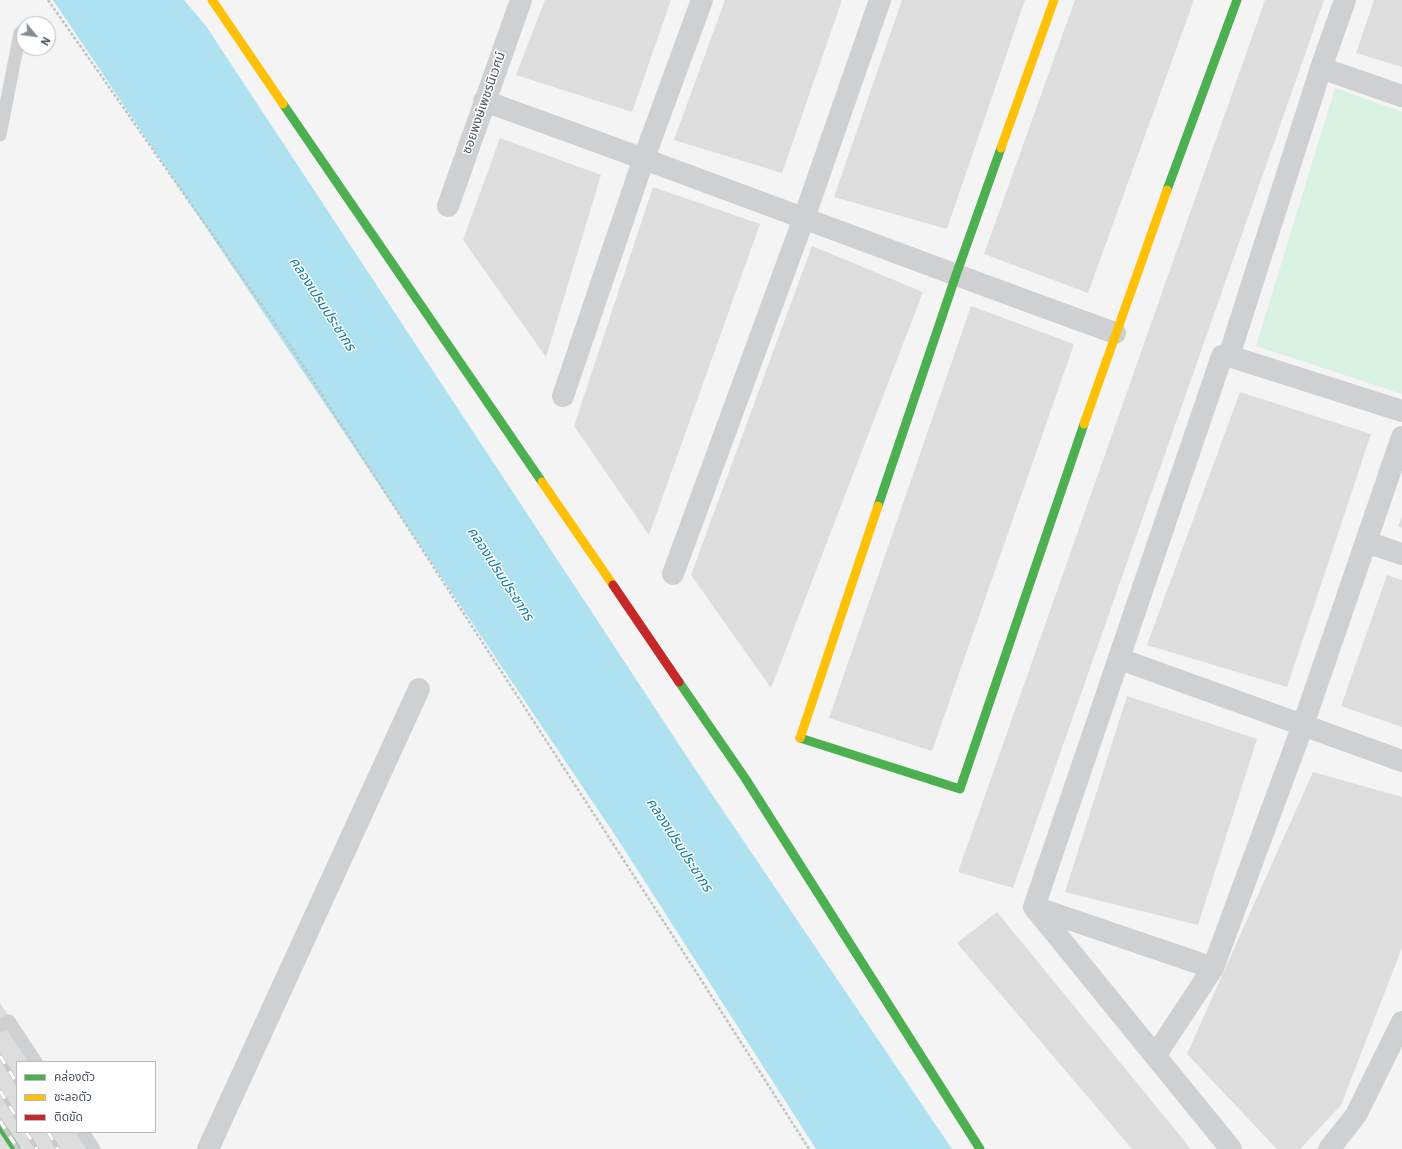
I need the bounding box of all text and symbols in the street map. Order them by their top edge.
north arrow [16,16,56,56]
text: N [38,34,54,48]
street label: ซอยพงษ์เพชรนิเวศน์ [459,50,509,156]
water label: คลองเปรมประชากร [285,254,359,354]
water label: คลองเปรมประชากร [463,524,537,624]
water label: คลองเปรมประชากร [642,795,716,895]
legend [16,1061,156,1133]
text: คล่องตัว [54,1069,95,1084]
text: ชะลอตัว [54,1089,92,1104]
text: ติดขัด [54,1109,83,1124]

